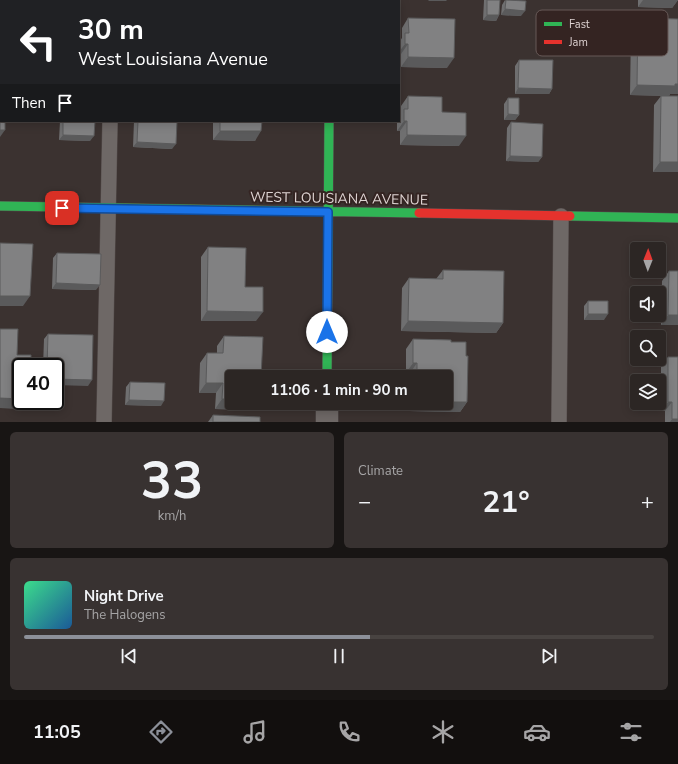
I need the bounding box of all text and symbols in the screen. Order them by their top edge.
legend [536,10,668,56]
text: 30 m [78,11,144,49]
icon: left [12,16,64,68]
text: Fast [569,17,590,32]
text: Jam [568,35,588,50]
text: West Louisiana Avenue [78,47,268,71]
icon: arrive [54,92,76,114]
text: Then [12,93,46,113]
street label: WEST LOUISIANA AVENUE [250,187,428,210]
pin [45,191,79,225]
icon: arrive [51,197,73,219]
north arrow [630,242,666,278]
map controls [630,242,666,410]
button: sound [630,286,666,322]
position arrow [306,311,348,353]
button: search [630,330,666,366]
speed limit sign: 40 [12,358,64,410]
button: layers [630,374,666,410]
text: 11:06 · 1 min · 90 m [270,380,408,400]
text: 33 [141,445,203,516]
text: Climate [358,462,403,480]
text: 21° [482,482,530,523]
text: − [358,487,371,517]
text: + [641,487,654,517]
text: km/h [158,507,186,525]
text: Night Drive [84,586,164,606]
text: The Halogens [84,606,165,624]
icon: previous [118,645,140,667]
icon: pause [328,645,350,667]
icon: next [538,645,560,667]
icon: directions [147,718,175,746]
icon: music [241,718,269,746]
icon: phone [335,718,363,746]
icon: climate [429,718,457,746]
icon: car [523,718,551,746]
icon: filters [617,718,645,746]
text: 11:05 [33,720,81,744]

